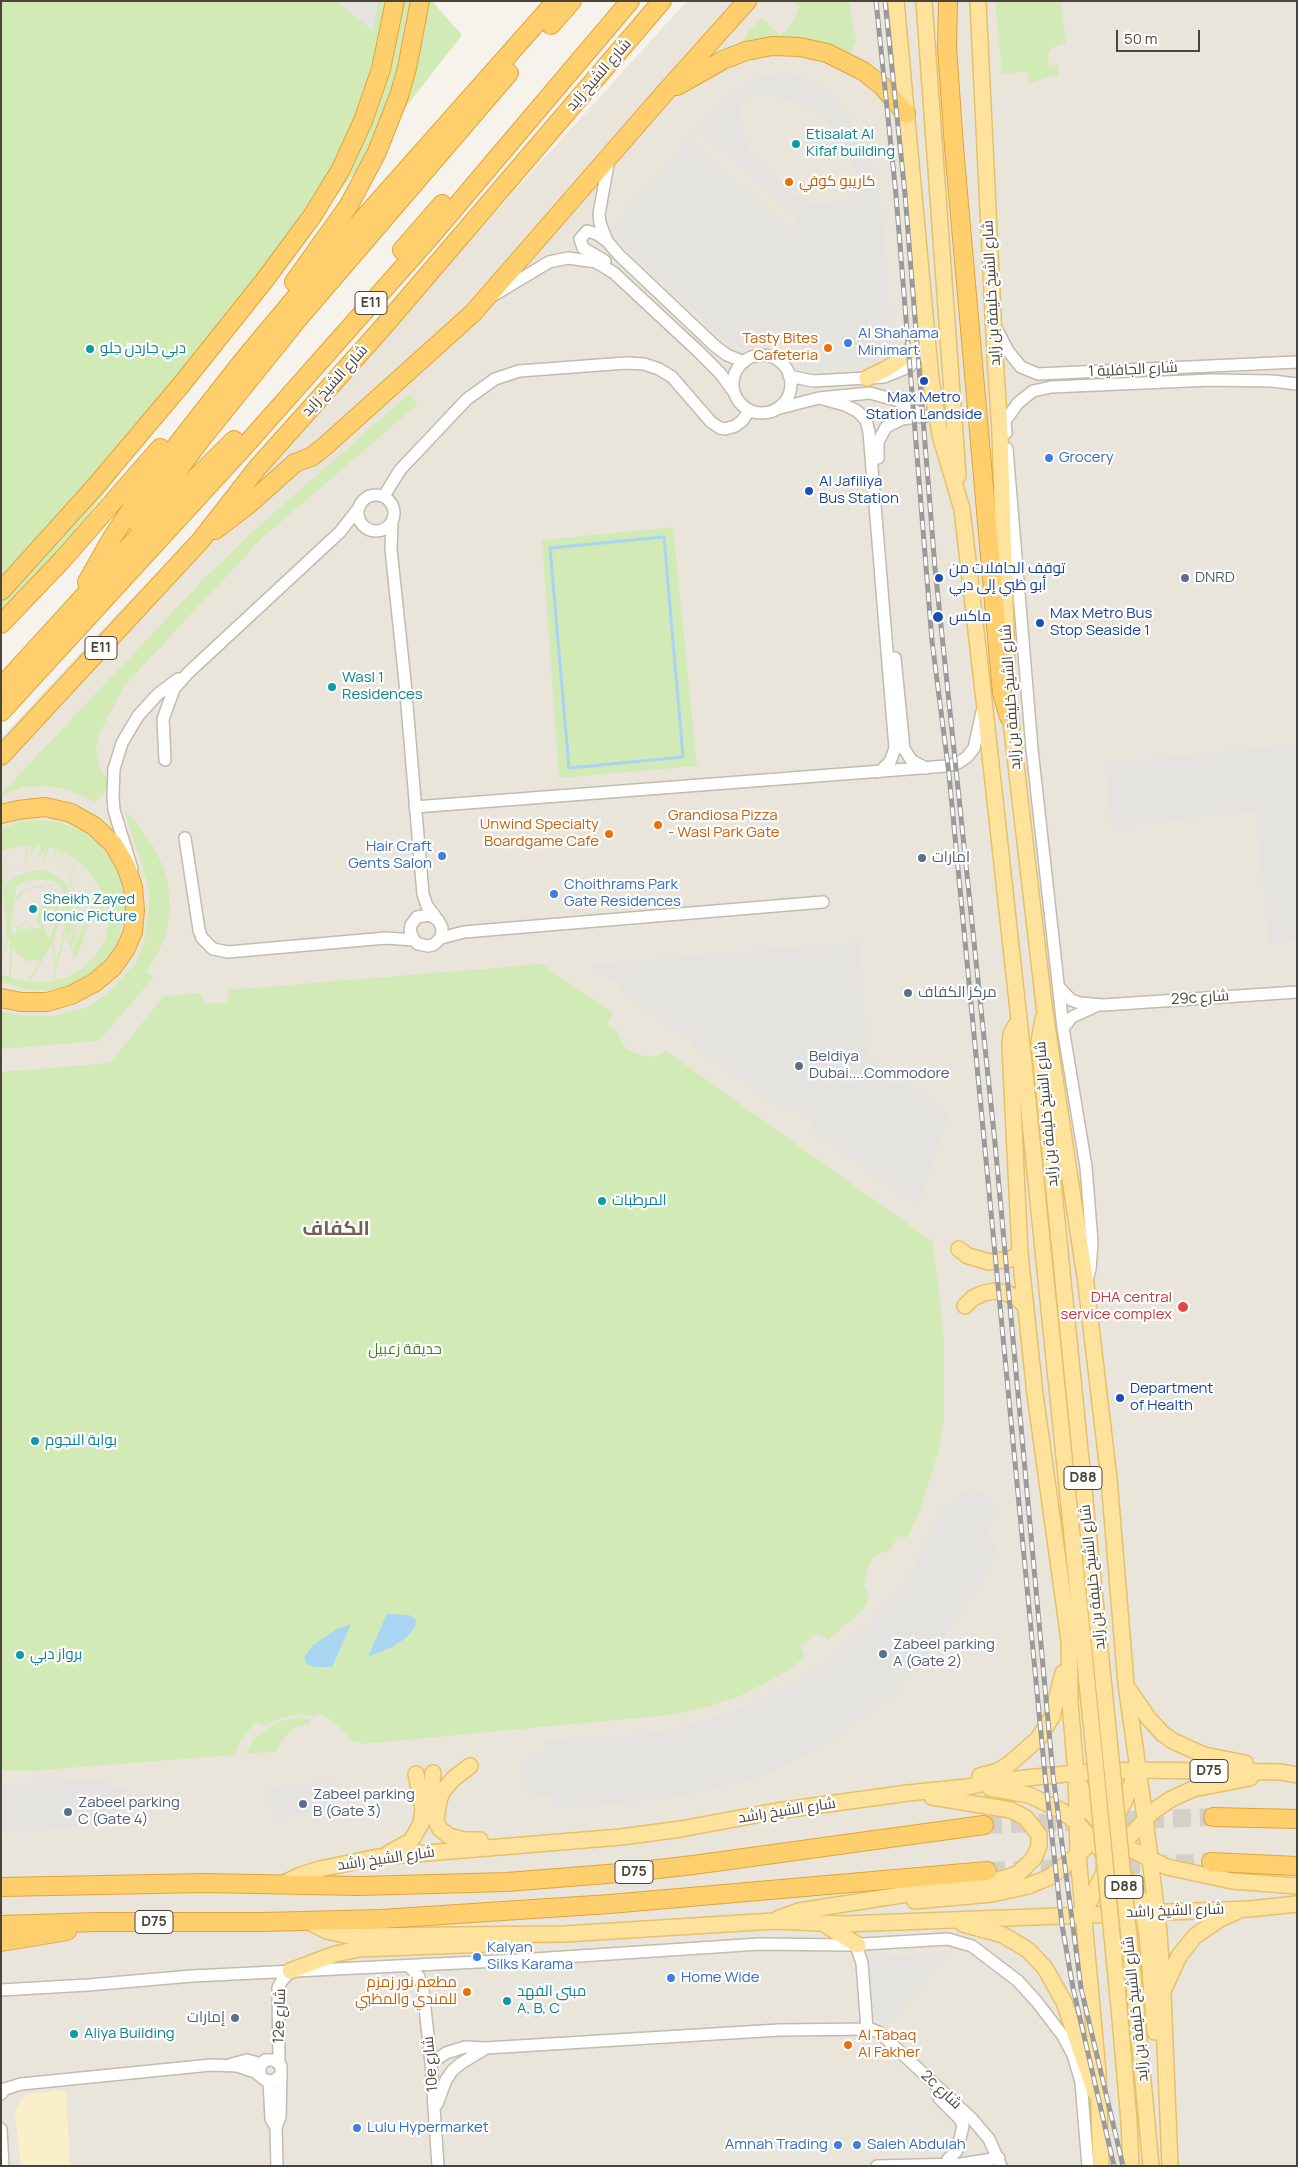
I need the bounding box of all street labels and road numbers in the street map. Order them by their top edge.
street label: شارع الشيخ زايد [563,35,635,115]
street label: شارع الشيخ خليفة بن زايد [979,220,1005,366]
road number: E11 [355,292,387,314]
street label: شارع الشيخ زايد [298,342,372,420]
street label: شارع الجافلية 1 [1088,359,1178,381]
street label: شارع الشيخ خليفة بن زايد [997,624,1025,770]
road number: E11 [85,636,117,660]
street label: 29c شارع [1170,987,1230,1009]
street label: شارع الشيخ خليفة بن زايد [1032,1040,1062,1188]
road number: D88 [1064,1466,1102,1490]
street label: شارع الشيخ خليفة بن زايد [1076,1503,1110,1651]
road number: D75 [1190,1760,1228,1782]
street label: شارع الشيخ راشد [737,1794,837,1828]
street label: شارع الشيخ راشد [336,1843,436,1875]
road number: D75 [615,1860,653,1884]
road number: D88 [1105,1875,1143,1898]
street label: شارع الشيخ راشد [1126,1900,1224,1922]
road number: D75 [135,1910,173,1934]
street label: شارع الشيخ خليفة بن زايد [1119,1935,1153,2083]
street label: 12e شارع [270,1988,290,2044]
street label: 10e شارع [420,2035,442,2093]
street label: 2c شارع [917,2067,965,2113]

